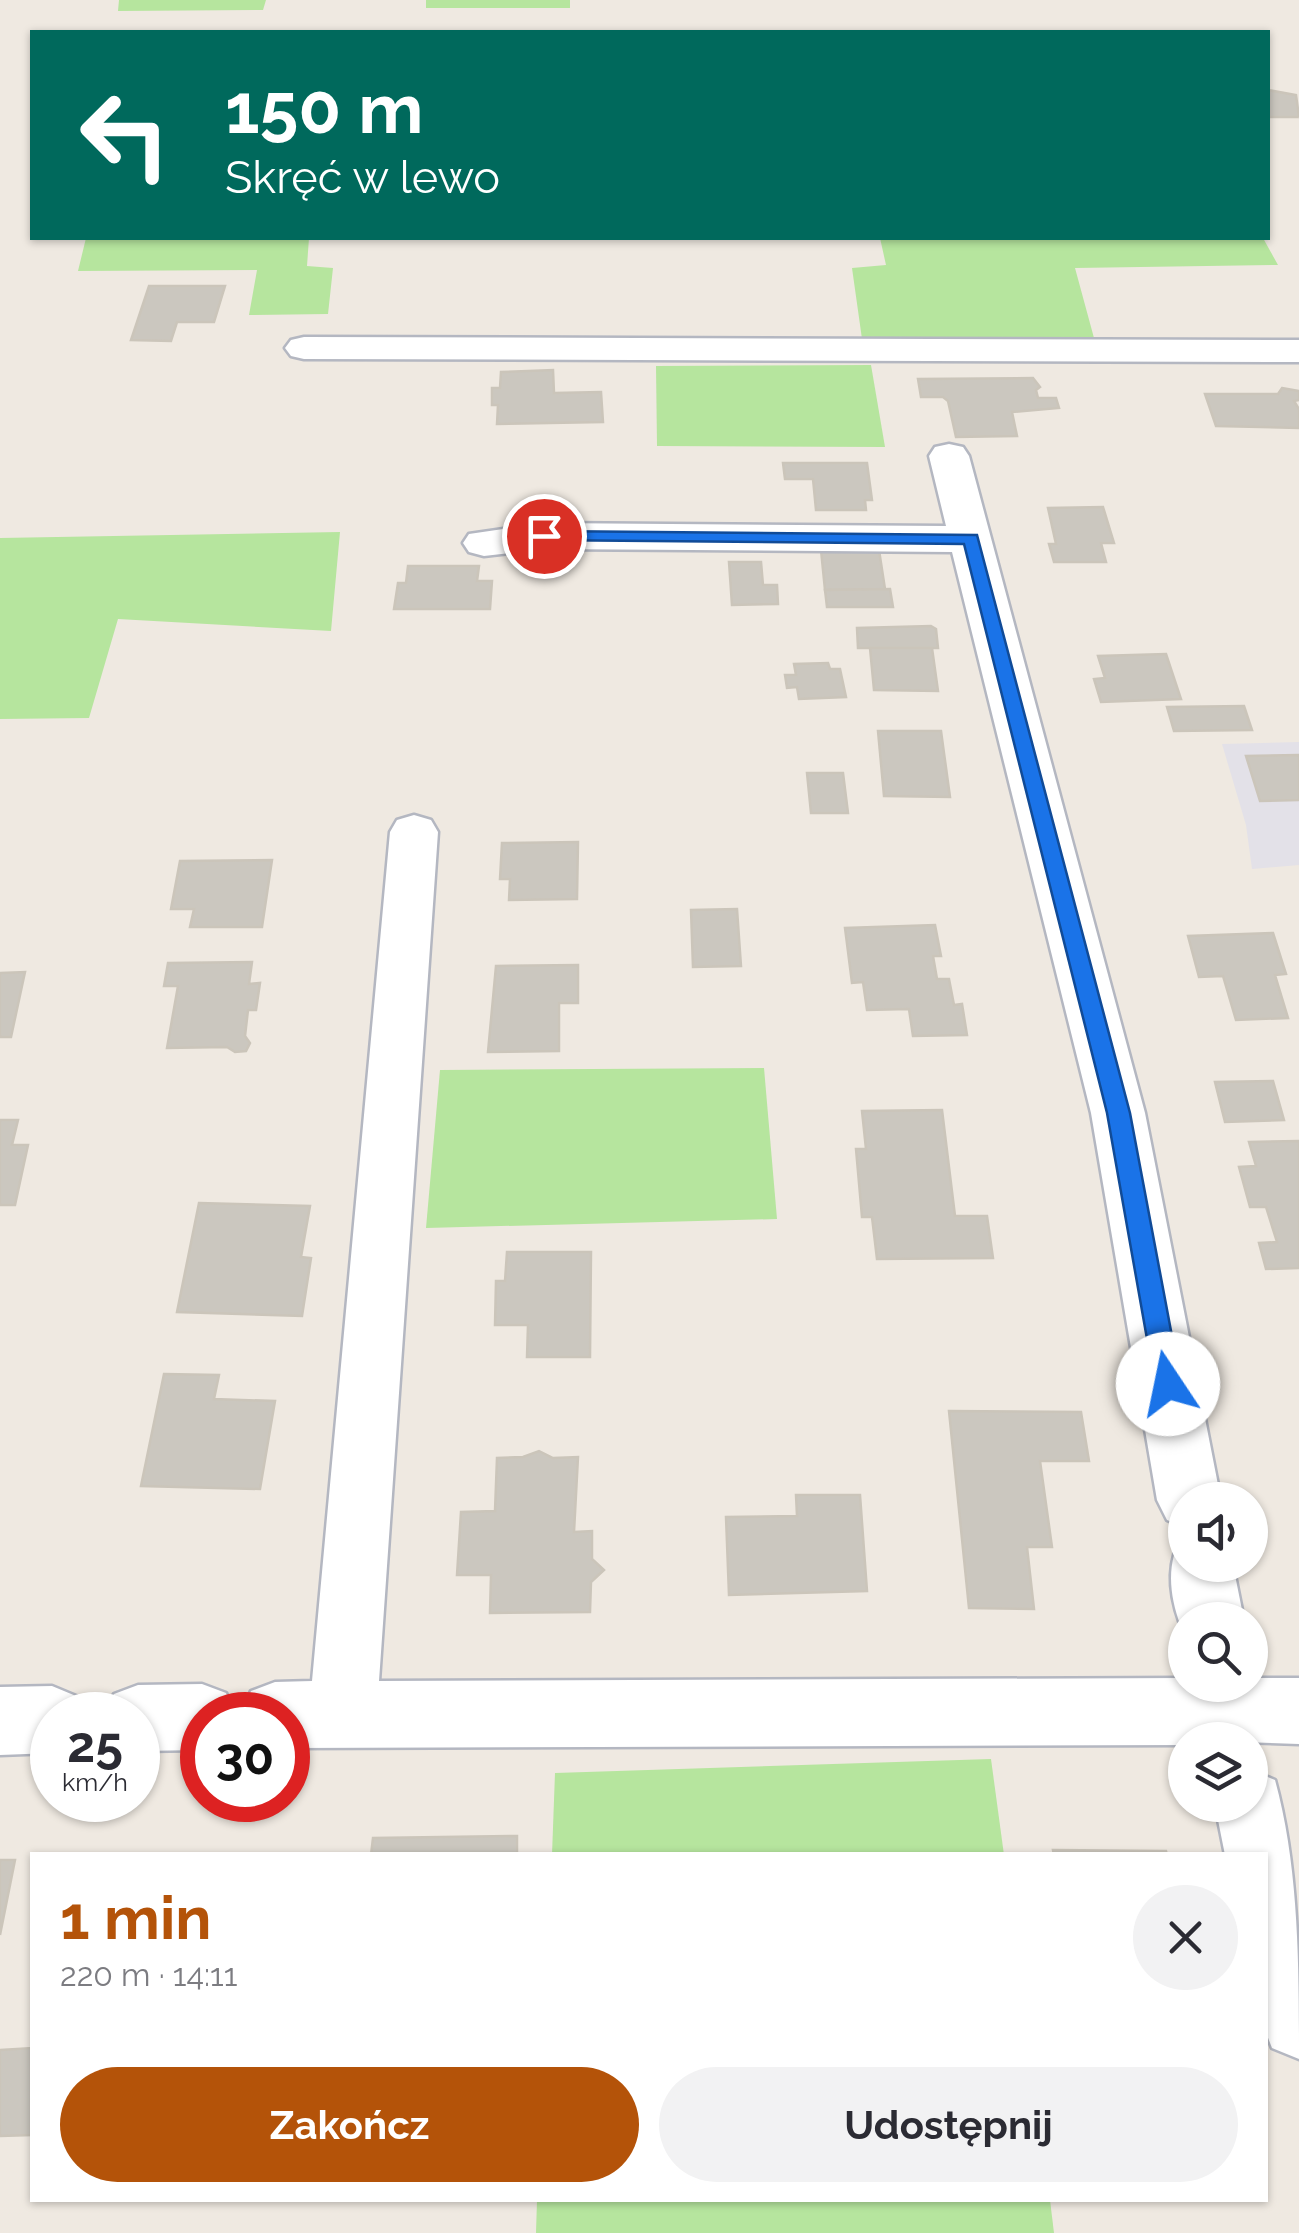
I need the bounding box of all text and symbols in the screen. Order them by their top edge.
text: 150 m [225,67,423,149]
icon: left [60,70,190,200]
text: Skręć w lewo [225,151,500,204]
pin [502,494,587,579]
icon: arrive [517,509,572,564]
position arrow [1116,1332,1220,1436]
map controls [1168,1482,1268,1822]
button: sound [1168,1482,1268,1582]
button: search [1168,1602,1268,1702]
speed limit sign: 30 [180,1692,310,1822]
text: 25 [67,1715,123,1774]
button: layers [1168,1722,1268,1822]
text: km/h [62,1767,128,1797]
text: 1 min [60,1883,211,1953]
button: close [1133,1885,1238,1990]
text: 220 m · 14:11 [60,1956,237,1993]
button: Zakończ [60,2067,639,2182]
button: Udostępnij [659,2067,1238,2182]

